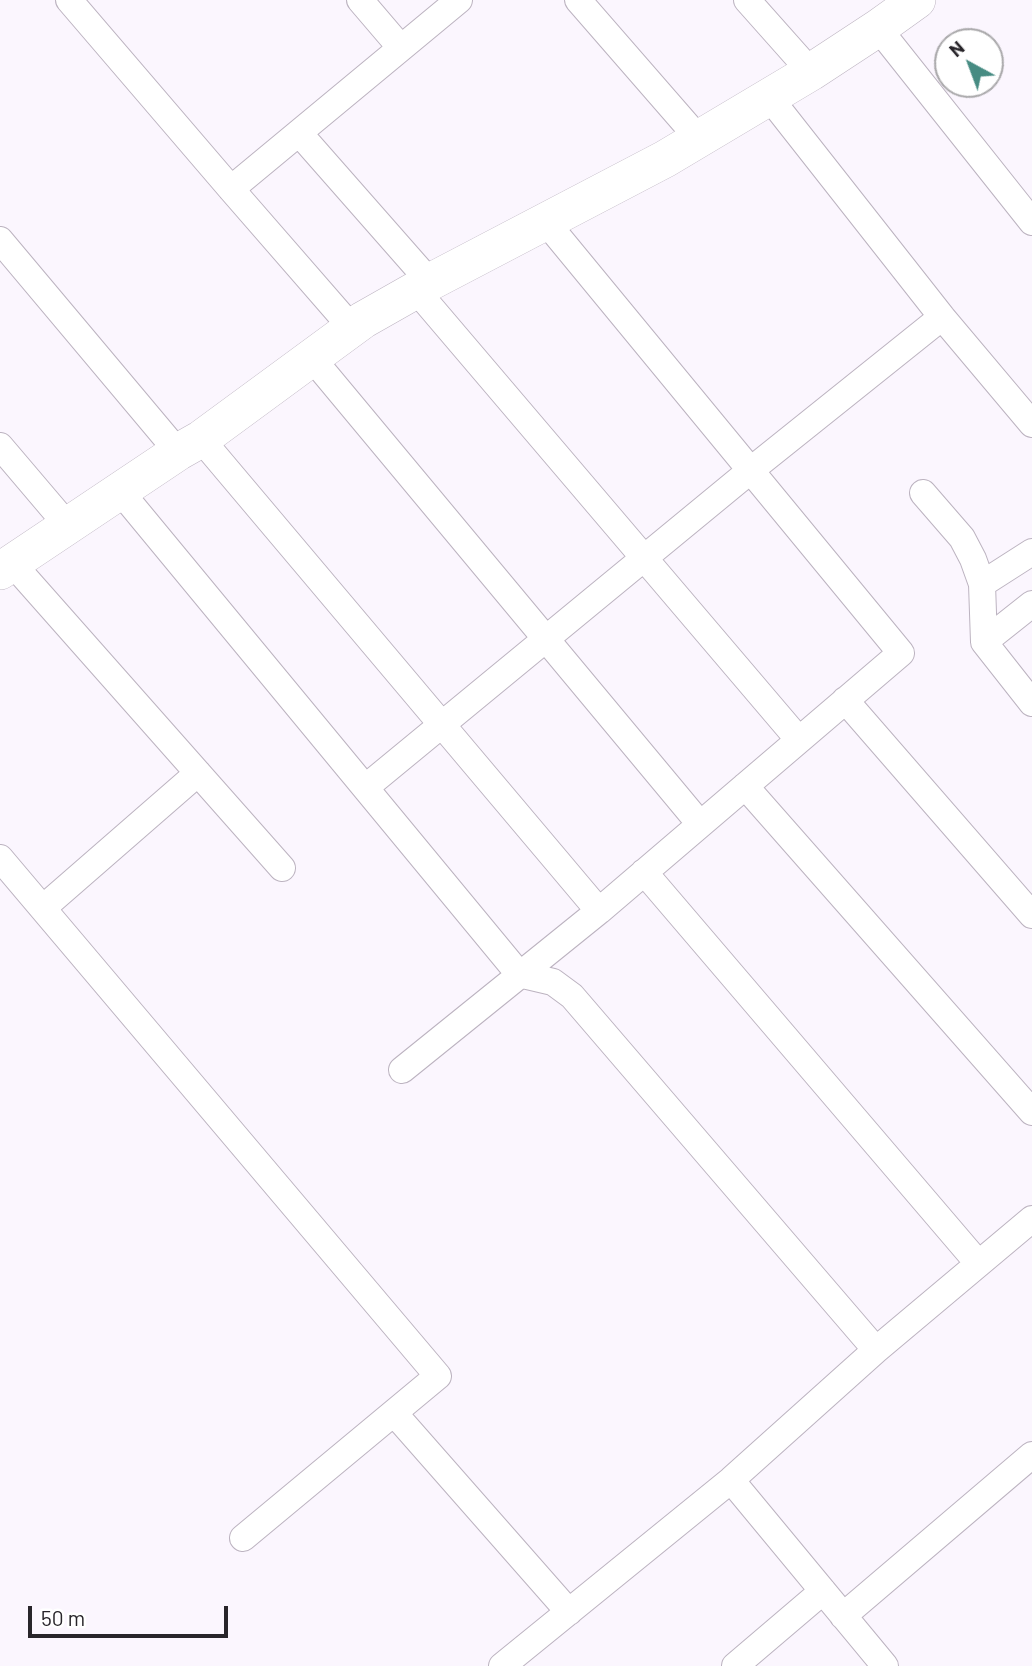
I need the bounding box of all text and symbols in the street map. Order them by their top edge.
north arrow [934,28,1004,98]
text: N [944,35,969,61]
scale bar [32,1592,231,1636]
text: 50 m [41,1605,85,1630]

